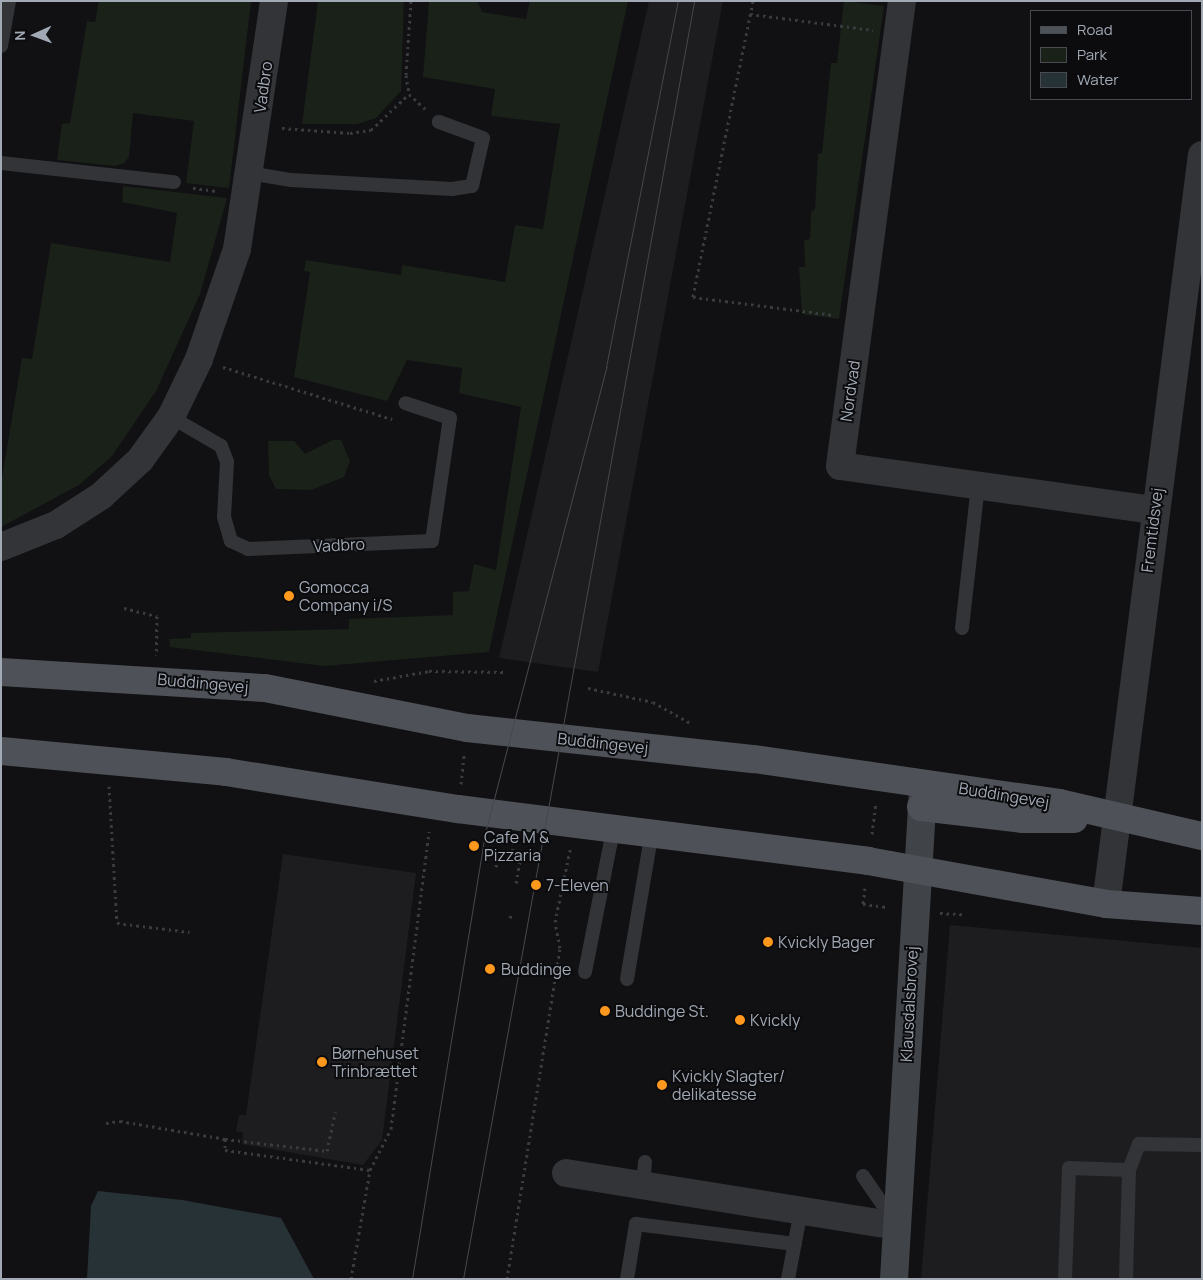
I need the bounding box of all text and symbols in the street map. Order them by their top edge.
north arrow [10,10,60,60]
legend [1030,10,1193,100]
text: Road [1077,19,1113,40]
text: N [10,30,29,41]
text: Park [1077,44,1107,65]
street label: Vadbro [250,60,276,114]
text: Water [1077,69,1119,90]
street label: Nordvad [836,359,864,423]
street label: Fremtidsvej [1137,487,1167,573]
street label: Vadbro [313,534,365,556]
place label: Gomocca Company i/S [299,577,392,615]
marker: Gomocca Company i/S [283,590,295,602]
street label: Buddingevej [157,669,249,697]
street label: Buddingevej [557,729,649,757]
street label: Buddingevej [957,778,1051,812]
place label: Cafe M & Pizzaria [484,827,549,865]
marker: Cafe M & Pizzaria [468,840,480,852]
place label: 7-Eleven [546,875,609,895]
marker: 7-Eleven [530,879,542,891]
place label: Kvickly Bager [778,932,875,952]
marker: Kvickly Bager [762,936,774,948]
street label: Klausdalsbrovej [896,946,922,1062]
place label: Buddinge [501,959,571,979]
marker: Buddinge [483,962,497,976]
place label: Buddinge St. [615,1001,709,1021]
marker: Buddinge St. [599,1005,611,1017]
place label: Kvickly [750,1010,800,1030]
marker: Kvickly [734,1014,746,1026]
place label: Børnehuset Trinbrættet [332,1043,419,1081]
marker: Børnehuset Trinbrættet [316,1056,328,1068]
place label: Kvickly Slagter/ delikatesse [672,1066,785,1104]
marker: Kvickly Slagter/ delikatesse [656,1079,668,1091]

